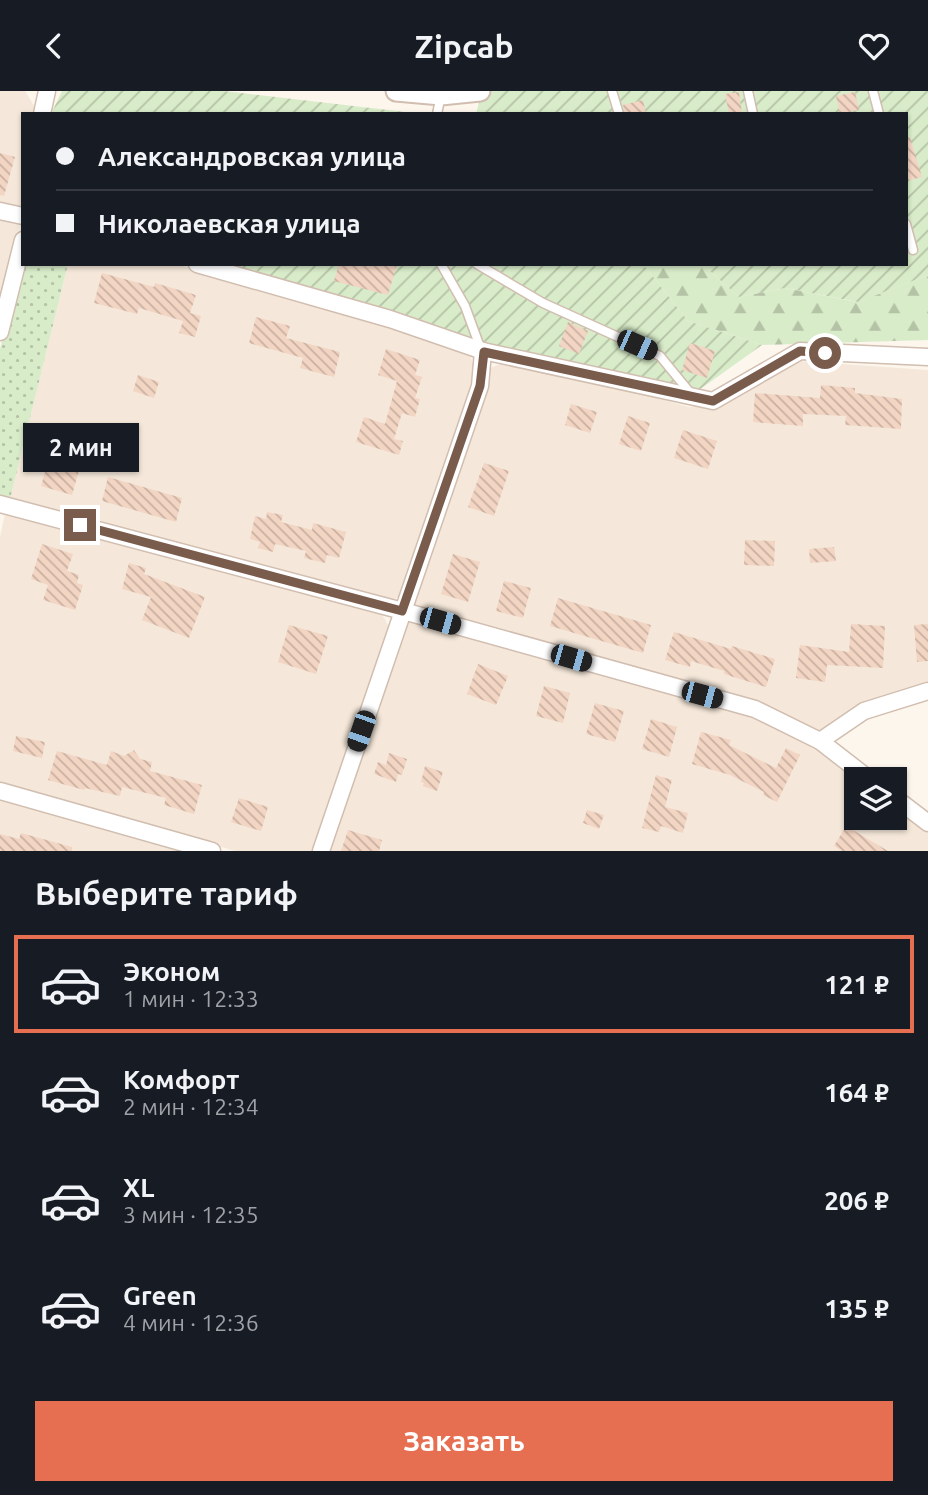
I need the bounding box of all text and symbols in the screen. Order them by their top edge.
icon: back [35,27,73,65]
icon: heart [855,27,893,65]
text: Zipcab [414,28,514,64]
text: Александровская улица [98,142,406,171]
text: Николаевская улица [98,209,361,238]
car [614,327,661,363]
route start [809,337,841,369]
callout: 2 мин [22,423,138,473]
text: 2 мин [49,435,113,460]
route end [64,509,96,541]
car [417,605,464,637]
car [548,642,595,674]
car [679,679,726,711]
car [345,708,378,754]
map controls [844,767,907,830]
button: layers [844,767,907,830]
text: Выберите тариф [35,875,298,911]
icon: car [39,953,102,1016]
text: Эконом [123,957,220,986]
text: 121 ₽ [824,970,889,999]
text: 1 мин · 12:33 [123,986,259,1011]
icon: car [39,1061,102,1124]
text: Комфорт [123,1065,239,1094]
text: 164 ₽ [824,1078,889,1107]
text: 2 мин · 12:34 [123,1094,259,1119]
icon: car [39,1169,102,1232]
text: XL [123,1173,154,1202]
text: 206 ₽ [824,1186,889,1215]
text: 3 мин · 12:35 [123,1202,259,1227]
icon: car [39,1277,102,1340]
text: Green [123,1281,197,1310]
text: 135 ₽ [824,1294,889,1323]
text: 4 мин · 12:36 [123,1310,259,1335]
button: Заказать [35,1401,893,1481]

